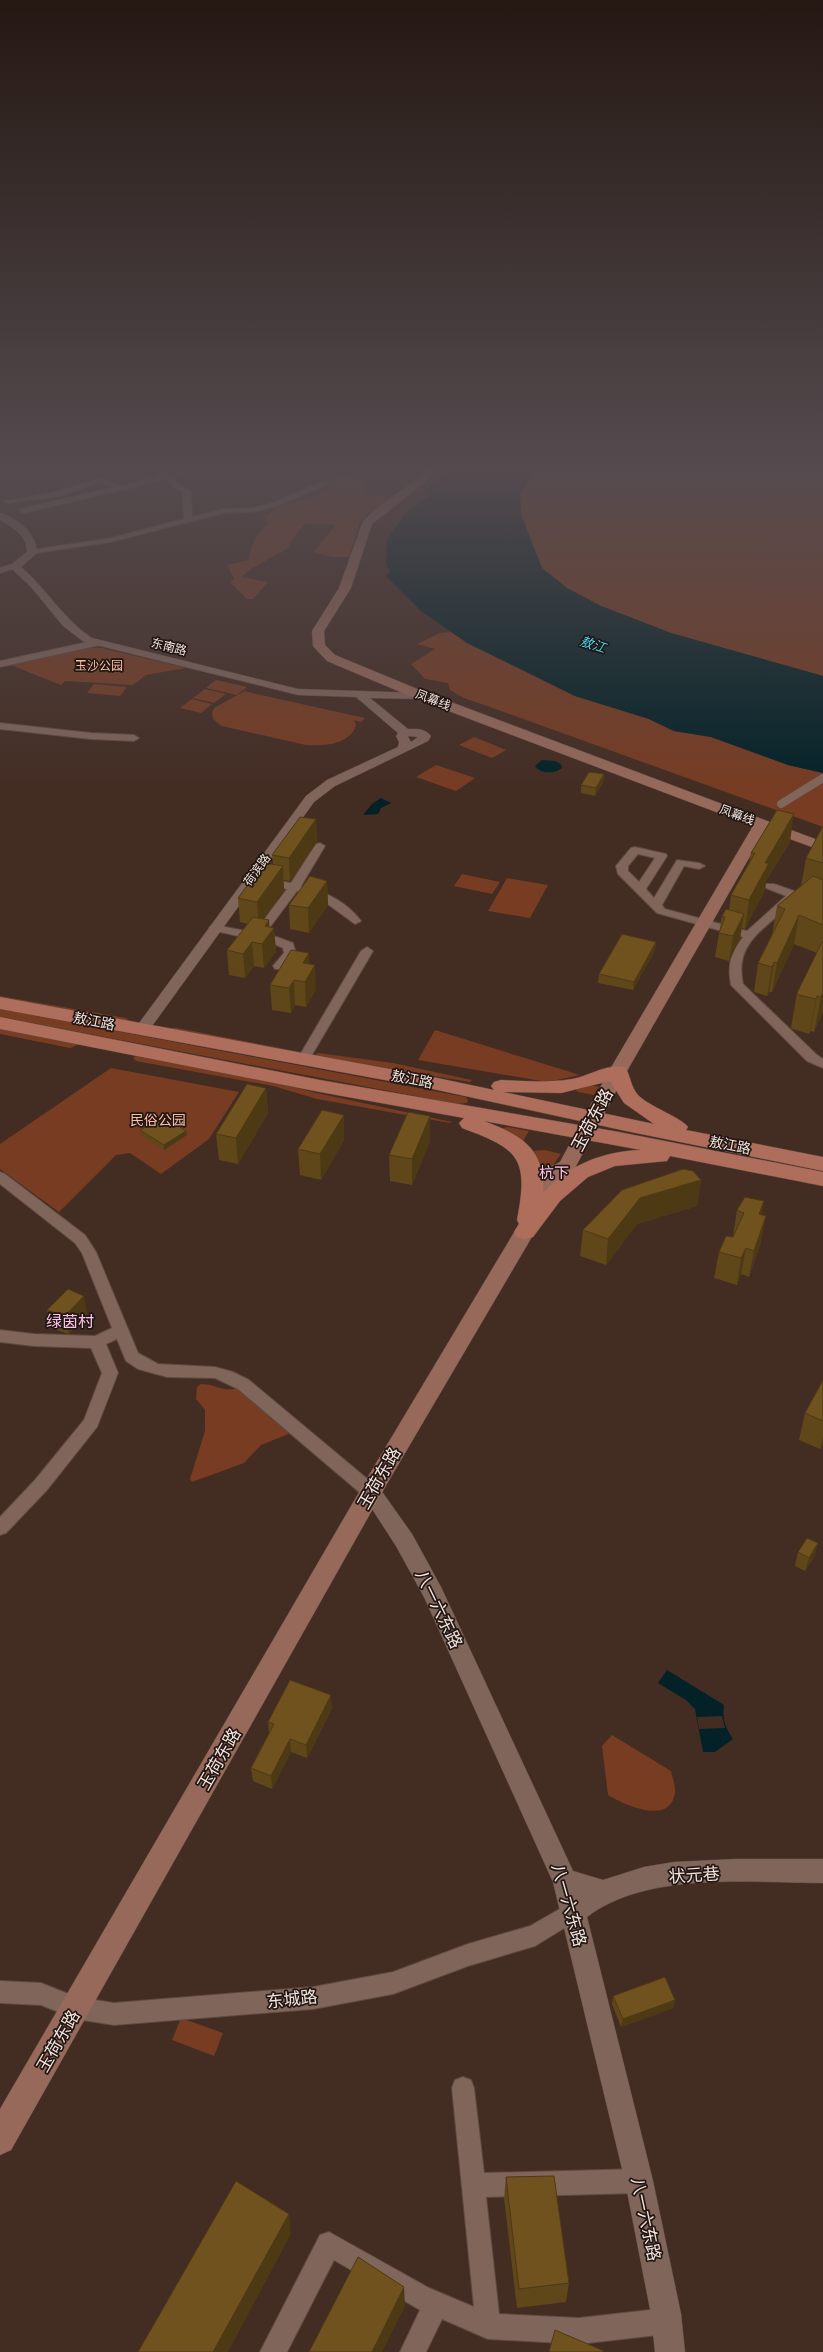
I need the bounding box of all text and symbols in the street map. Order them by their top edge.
water label: 敖江 [578,632,610,657]
street label: 东南路 [150,635,188,659]
park label: 玉沙公园 [75,658,123,674]
street label: 凤幕线 [413,686,453,714]
street label: 凤幕线 [717,801,757,829]
street label: 荷滨路 [240,851,274,889]
street label: 敖江路 [72,1008,116,1034]
street label: 敖江路 [390,1066,434,1092]
street label: 玉荷东路 [565,1084,618,1155]
park label: 民俗公园 [130,1111,186,1129]
street label: 敖江路 [708,1132,752,1158]
district label: 杭下 [539,1162,569,1183]
district label: 绿茵村 [46,1310,94,1332]
street label: 玉荷东路 [352,1443,406,1513]
street label: 八一六东路 [410,1566,468,1652]
street label: 玉荷东路 [192,1724,246,1794]
street label: 八一六东路 [547,1861,592,1949]
street label: 状元巷 [668,1861,720,1888]
street label: 东城路 [265,1984,319,2013]
street label: 玉荷东路 [31,2006,85,2076]
street label: 八一六东路 [626,2175,667,2263]

